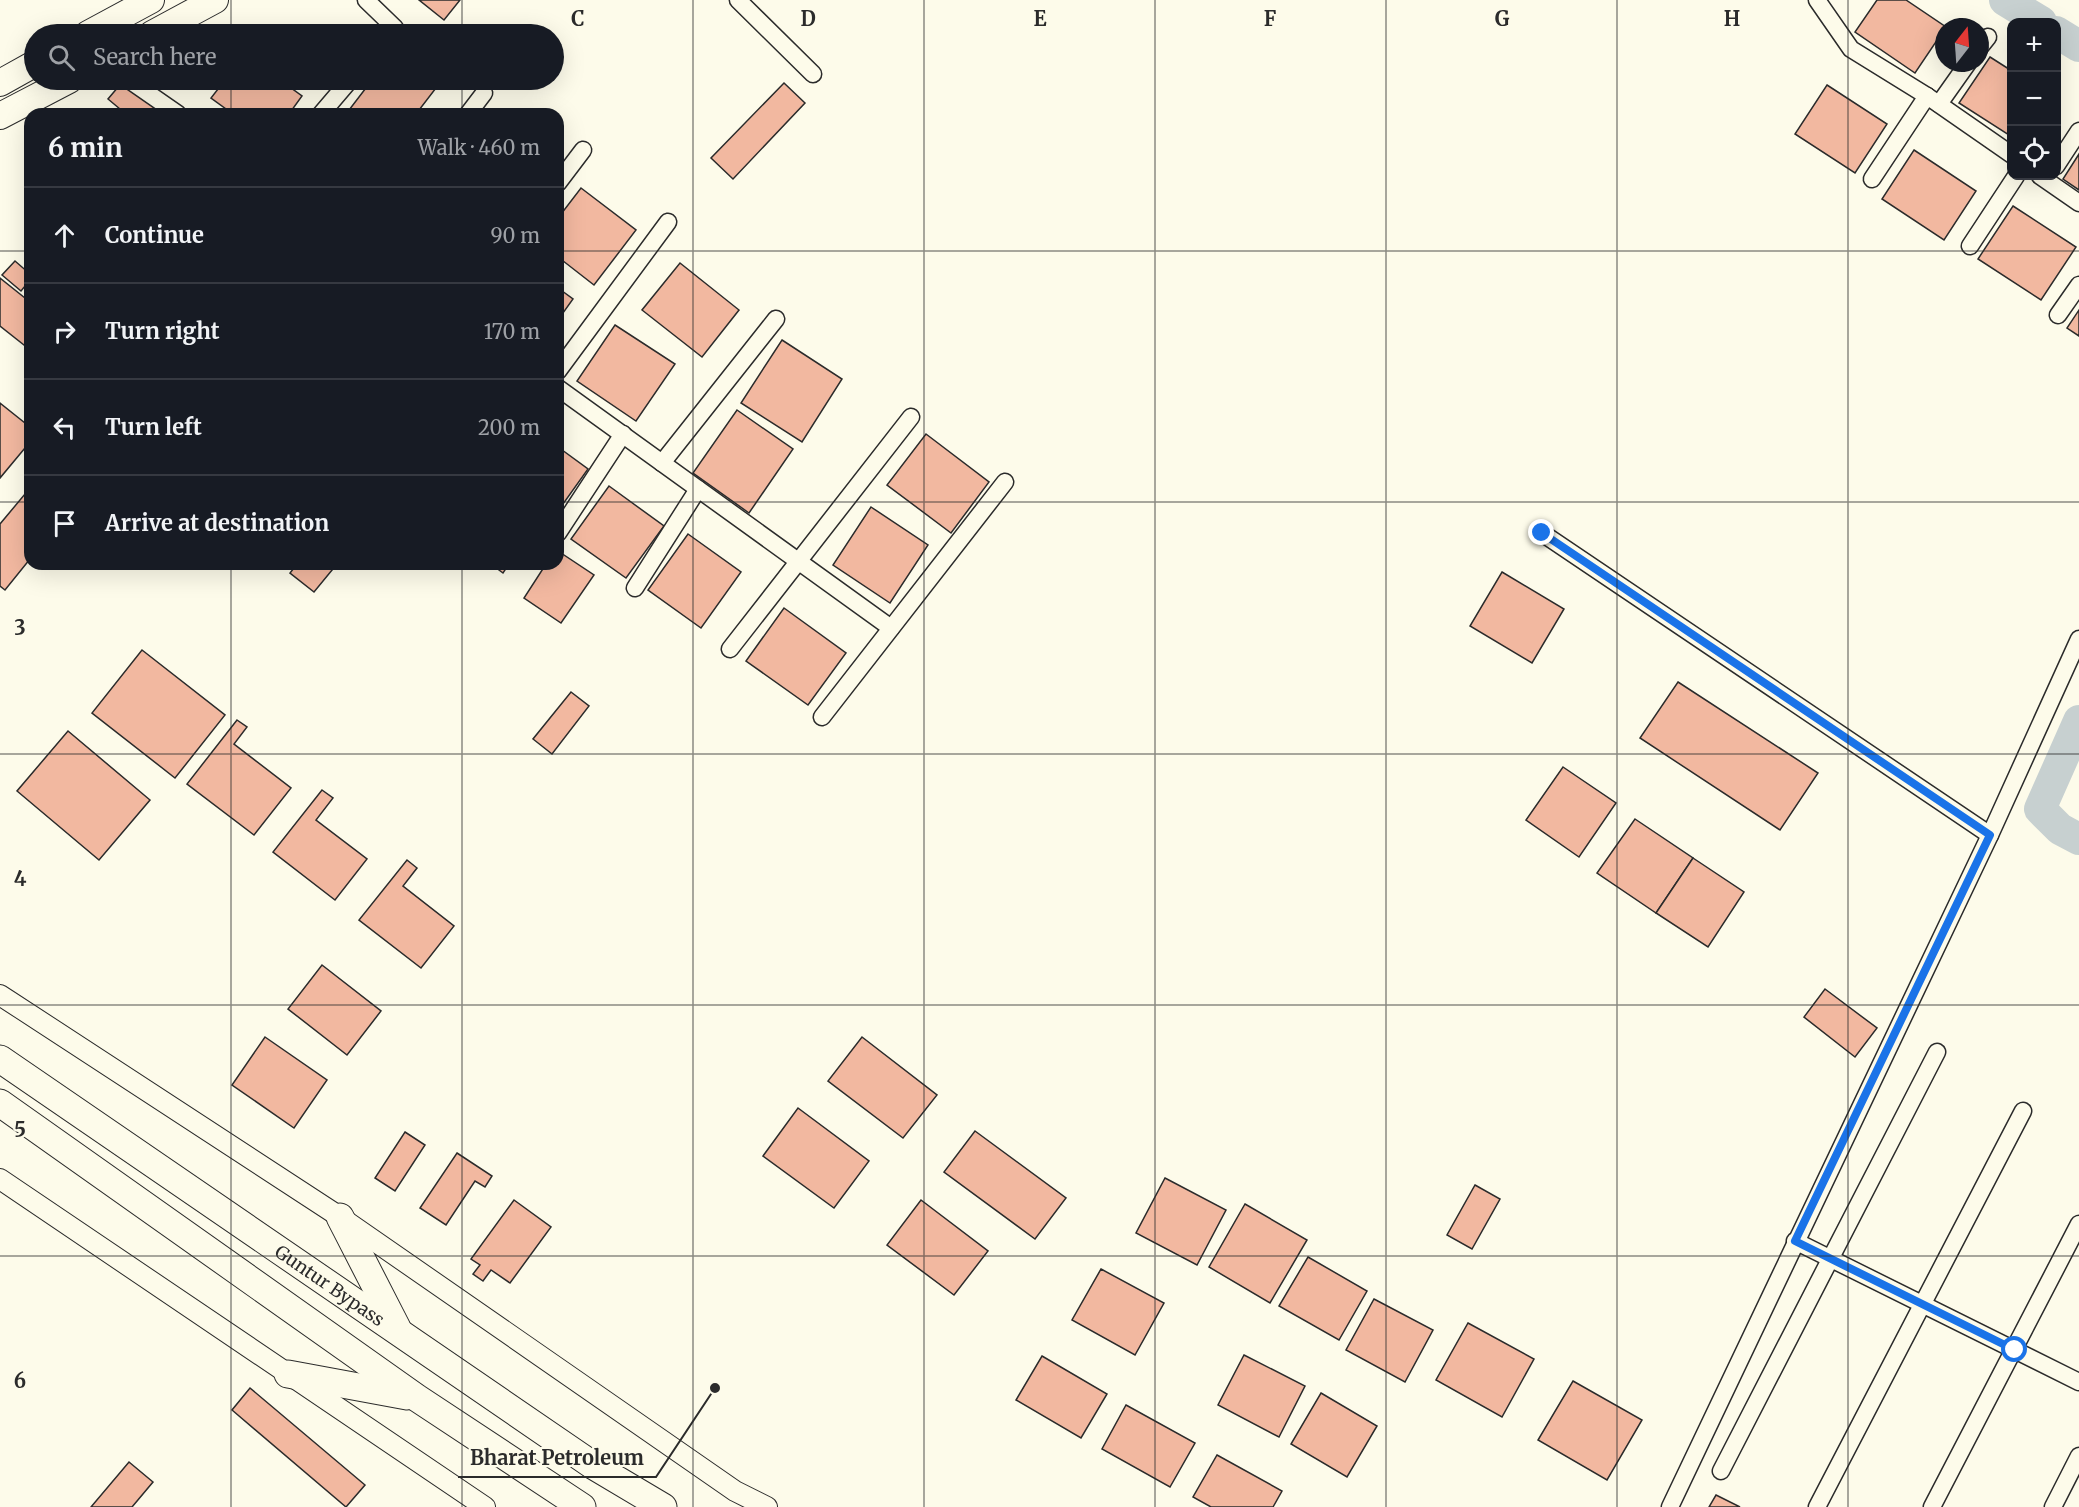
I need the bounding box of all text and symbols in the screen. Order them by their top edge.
text: C [571,6,585,31]
text: D [800,6,816,31]
text: E [1033,6,1047,31]
text: F [1264,6,1277,31]
text: G [1495,6,1510,31]
text: H [1724,6,1740,31]
north arrow [1935,18,1989,72]
map controls [2007,18,2061,180]
button: + [2007,18,2061,72]
search box [24,24,564,90]
icon: search [45,41,78,74]
text: Search here [93,43,216,71]
button: − [2007,72,2061,126]
button: locate [2007,126,2061,180]
text: 6 min [48,131,123,164]
text: Walk · 460 m [418,135,540,160]
icon: ahead [48,219,81,252]
text: Continue [105,221,204,249]
text: 90 m [490,223,540,248]
icon: right [48,315,81,348]
text: Turn right [105,317,219,345]
text: 170 m [484,319,540,344]
icon: left [48,411,81,444]
text: Turn left [105,413,202,441]
text: 200 m [478,415,540,440]
icon: arrive [48,507,81,540]
text: Arrive at destination [105,509,329,537]
route end [1528,519,1554,545]
text: 3 [14,615,26,640]
text: 4 [14,866,27,891]
text: 5 [14,1117,26,1142]
street label: Guntur Bypass [271,1239,389,1331]
route start [2001,1336,2027,1362]
text: 6 [14,1368,26,1393]
callout: Bharat Petroleum [458,1439,656,1477]
text: Bharat Petroleum [470,1445,644,1470]

